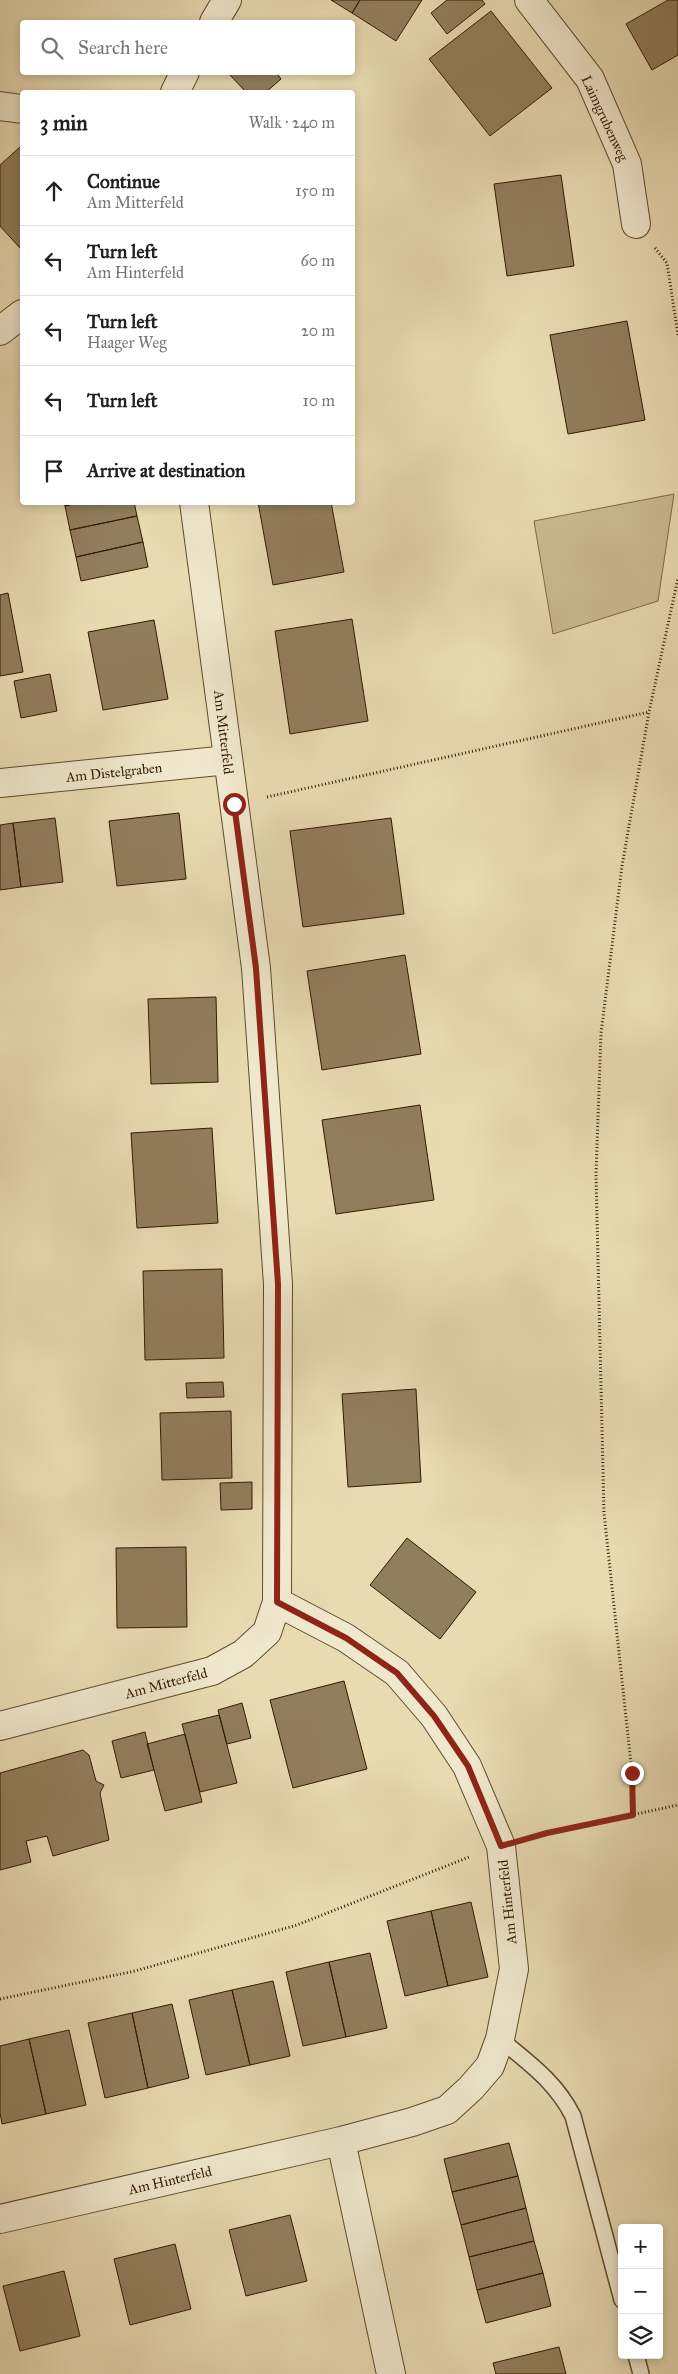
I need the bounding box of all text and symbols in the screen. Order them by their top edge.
search box [20,20,355,75]
icon: search [38,34,66,62]
text: Search here [78,36,168,59]
street label: Laimgrubenweg [577,73,632,164]
text: 3 min [40,110,88,136]
text: Walk · 240 m [249,113,335,132]
text: Continue [87,170,160,193]
icon: ahead [40,177,68,205]
text: 150 m [295,181,335,200]
text: Am Mitterfeld [87,193,184,212]
text: Turn left [87,240,157,263]
icon: left [40,247,68,275]
text: 60 m [301,251,335,270]
text: Am Hinterfeld [87,263,184,282]
text: Turn left [87,310,157,333]
icon: left [40,317,68,345]
text: 20 m [301,321,335,340]
text: Haager Weg [87,333,167,352]
icon: left [40,387,68,415]
text: Turn left [87,389,157,412]
text: 10 m [303,391,335,410]
icon: arrive [40,457,68,485]
text: Arrive at destination [87,459,245,482]
street label: Am Mitterfeld [210,688,237,775]
street label: Am Distelgraben [64,759,163,786]
route start [223,793,246,816]
street label: Am Mitterfeld [122,1664,209,1703]
route end [621,1762,644,1785]
street label: Am Hinterfeld [495,1859,520,1946]
street label: Am Hinterfeld [126,2163,213,2199]
map controls [618,2224,663,2359]
button: + [618,2224,663,2269]
button: − [618,2269,663,2314]
button: layers [618,2314,663,2359]

